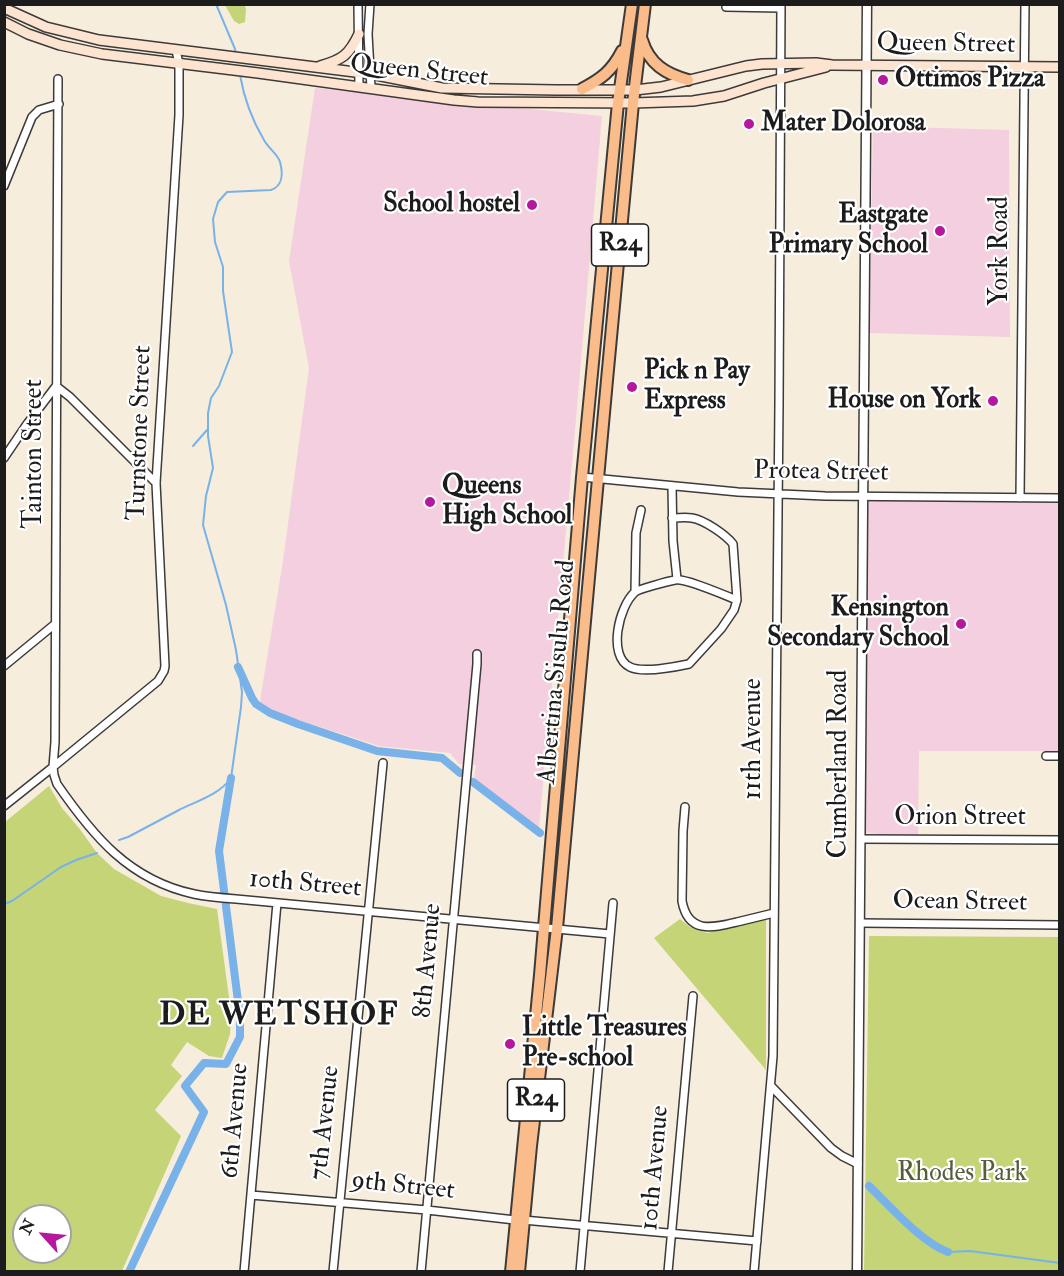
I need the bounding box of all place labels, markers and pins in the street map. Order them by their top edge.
place label: Ottimos Pizza [895,64,1045,96]
marker: Ottimos Pizza [876,73,890,87]
place label: Mater Dolorosa [761,108,925,140]
marker: Mater Dolorosa [742,117,756,131]
place label: School hostel [383,189,520,221]
marker: School hostel [525,198,539,212]
place label: Eastgate Primary School [769,200,928,262]
marker: Eastgate Primary School [933,224,947,238]
place label: Pick n Pay Express [644,356,750,418]
marker: Pick n Pay Express [625,380,639,394]
place label: House on York [828,385,981,417]
marker: House on York [986,394,1000,408]
place label: Queens High School [442,471,572,532]
marker: Queens High School [423,495,437,509]
place label: Kensington Secondary School [767,593,949,654]
marker: Kensington Secondary School [954,617,968,631]
place label: Little Treasures Pre-school [522,1013,687,1074]
marker: Little Treasures Pre-school [503,1037,517,1051]

